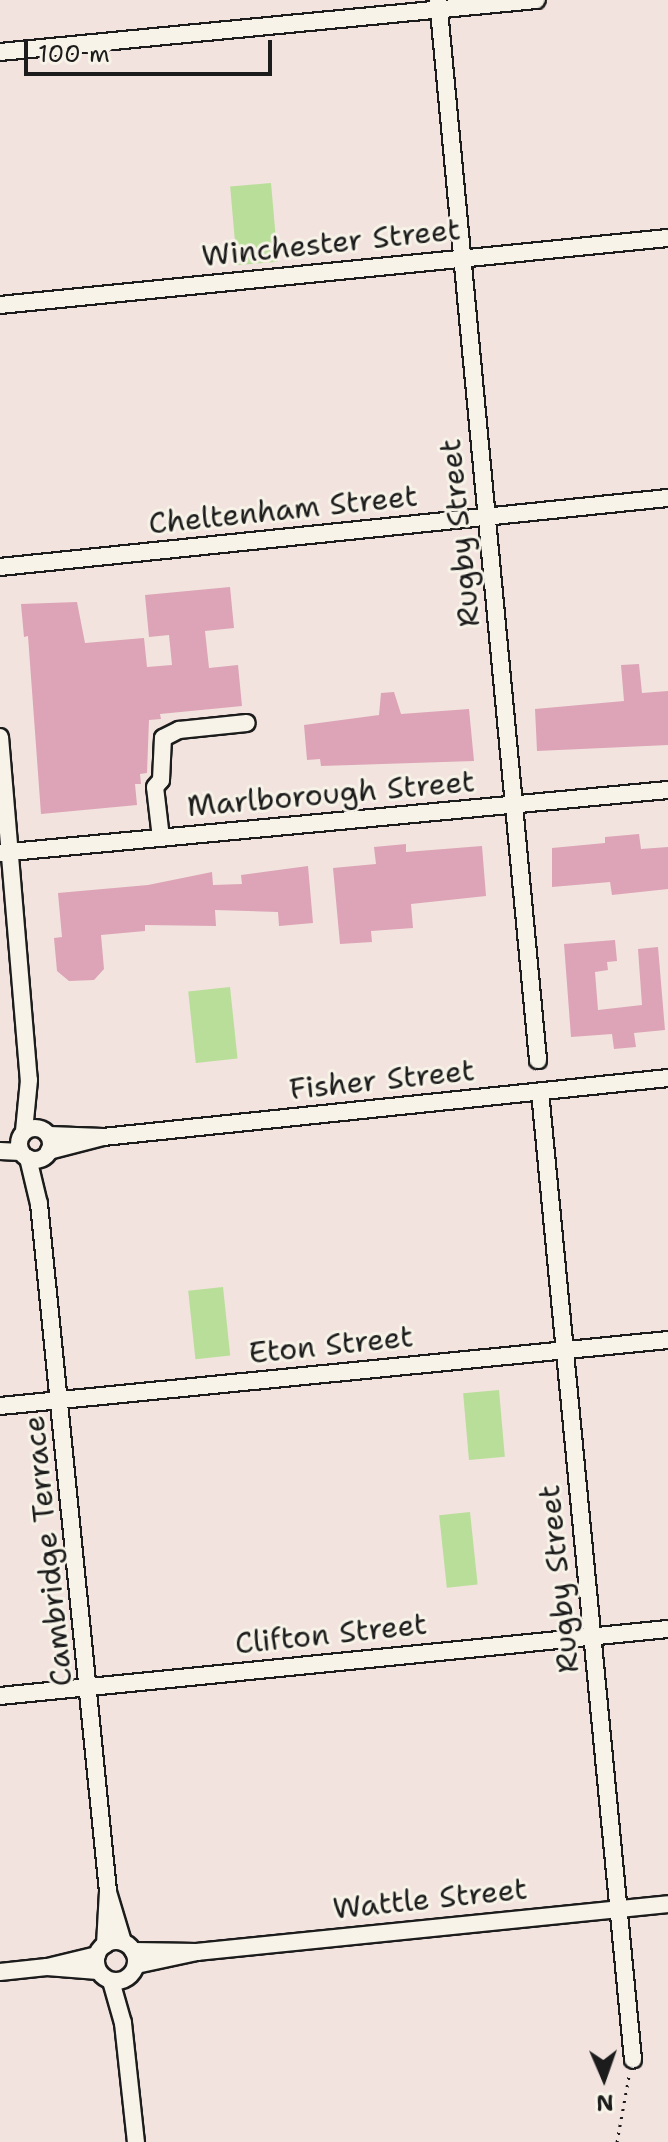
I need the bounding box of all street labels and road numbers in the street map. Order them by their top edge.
street label: Winchester Street [200,212,462,274]
street label: Rugby Street [432,437,488,629]
street label: Cheltenham Street [147,478,419,542]
street label: Marlborough Street [186,763,476,825]
street label: Fisher Street [288,1052,476,1108]
street label: Eton Street [247,1318,415,1372]
street label: Cambridge Terrace [16,1414,80,1688]
street label: Rugby Street [531,1483,587,1675]
street label: Clifton Street [233,1606,429,1662]
street label: Wattle Street [331,1871,529,1927]

